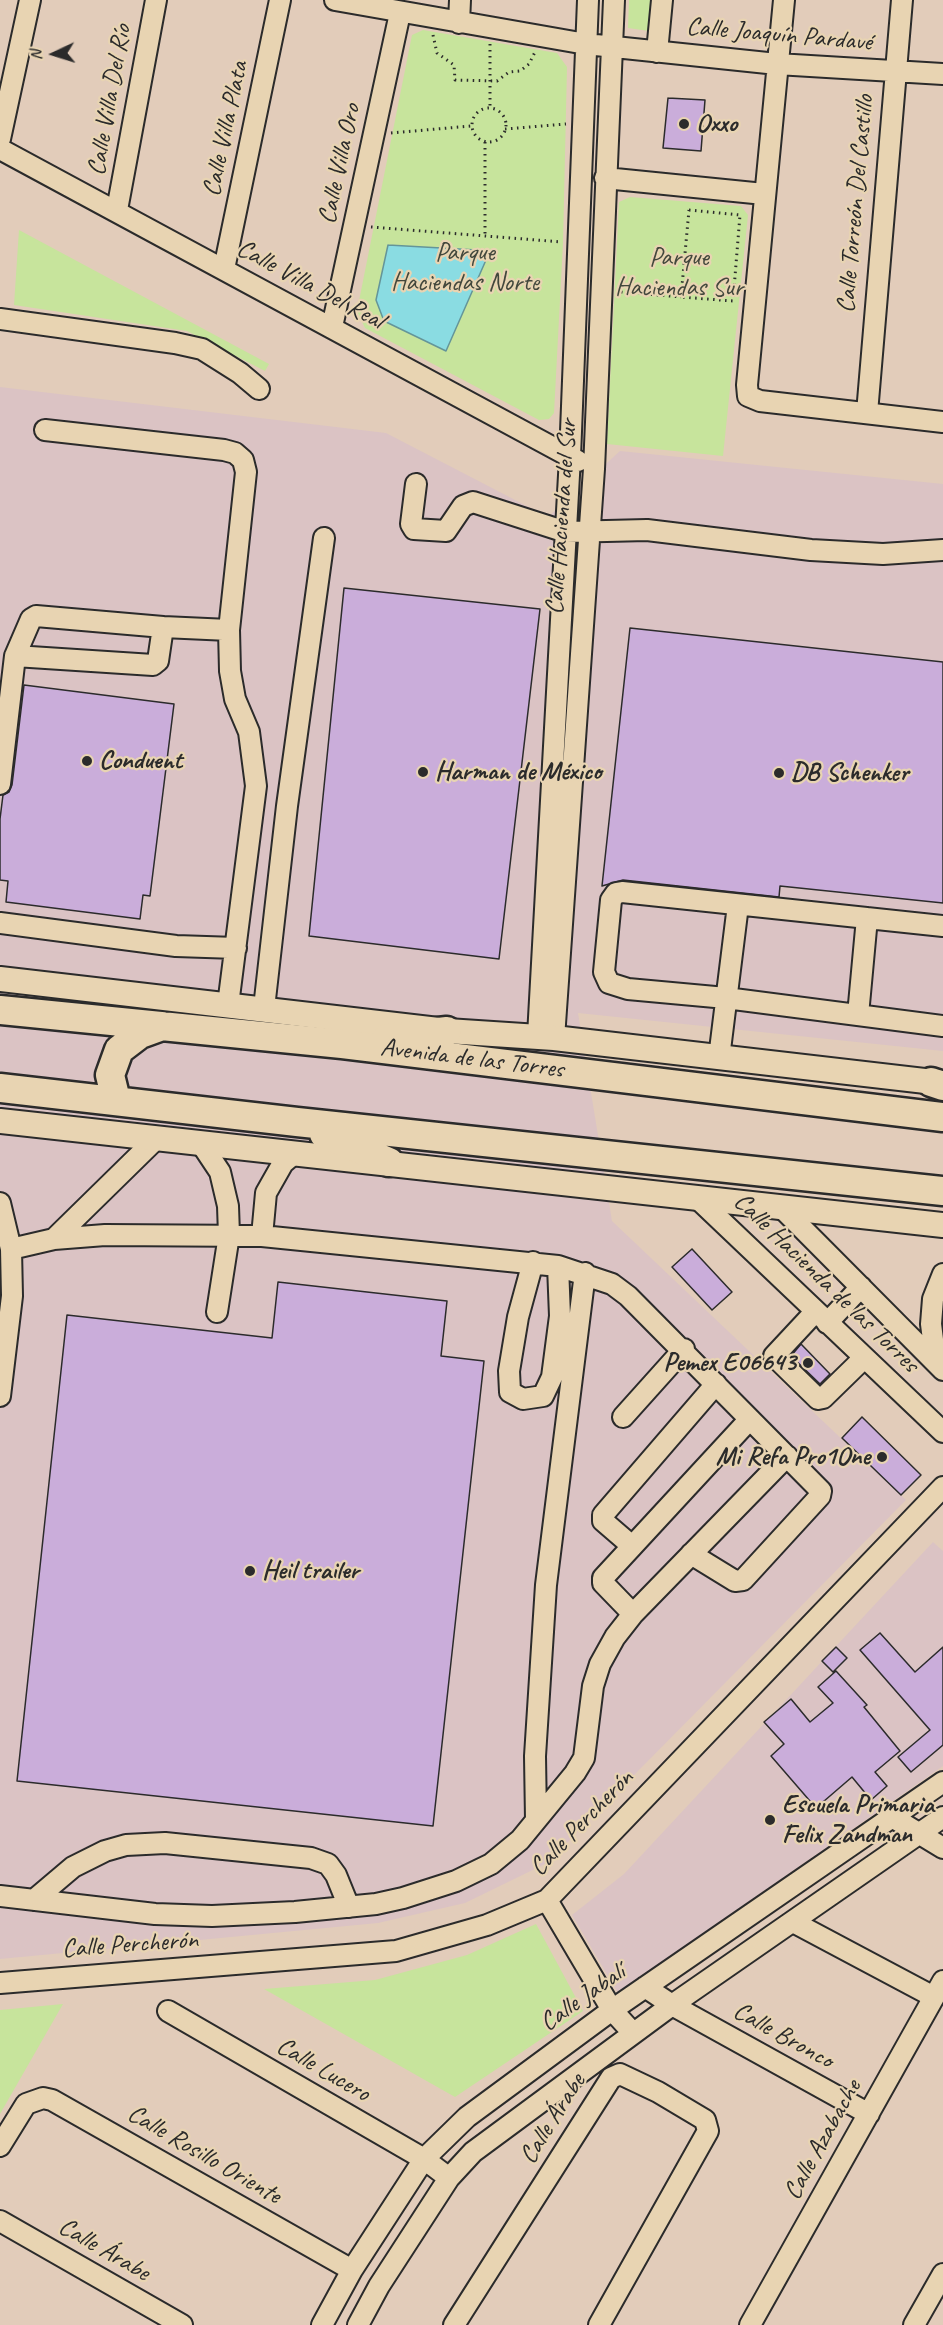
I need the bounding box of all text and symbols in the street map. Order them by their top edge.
street label: Calle Joaquín Pardavé [685,11,873,59]
street label: Calle Villa Del Río [81,22,139,178]
north arrow [24,24,84,84]
text: N [26,50,46,61]
street label: Calle Villa Plata [196,59,256,199]
street label: Calle Torreón Del Castillo [831,94,881,314]
street label: Calle Villa Oro [312,101,368,227]
place label: Oxxo [696,108,737,140]
marker: Oxxo [677,117,691,131]
street label: Calle Villa Del Real [231,233,389,337]
park label: Parque Haciendas Norte [391,237,539,298]
park label: Parque Haciendas Sur [615,242,743,304]
street label: Calle Hacienda del Sur [540,418,584,616]
place label: Conduent [99,745,182,777]
marker: Conduent [80,754,94,768]
place label: Harman de México [435,756,602,788]
place label: DB Schenker [791,757,908,789]
marker: Harman de México [416,765,430,779]
marker: DB Schenker [772,766,786,780]
street label: Avenida de las Torres [379,1032,565,1086]
street label: Calle Hacienda de las Torres [727,1186,925,1380]
place label: Pemex E06643 [664,1347,796,1379]
marker: Pemex E06643 [801,1356,815,1370]
place label: Mi Refa Pro1One [716,1441,870,1473]
marker: Mi Refa Pro1One [875,1450,889,1464]
place label: Heil trailer [262,1555,359,1587]
marker: Heil trailer [243,1564,257,1578]
street label: Calle Percherón [523,1763,641,1883]
place label: Escuela Primaria Felix Zandman [782,1789,934,1850]
marker: Escuela Primaria Felix Zandman [763,1813,777,1827]
street label: Calle Percherón [61,1925,199,1965]
street label: Calle Jabalí [534,1957,632,2039]
street label: Calle Bronco [727,1996,839,2076]
street label: Calle Lucero [271,2031,375,2109]
street label: Calle Árabe [513,2068,593,2170]
street label: Calle Azabache [777,2075,869,2205]
street label: Calle Rosillo Oriente [122,2098,286,2212]
street label: Calle Árabe [53,2211,155,2289]

